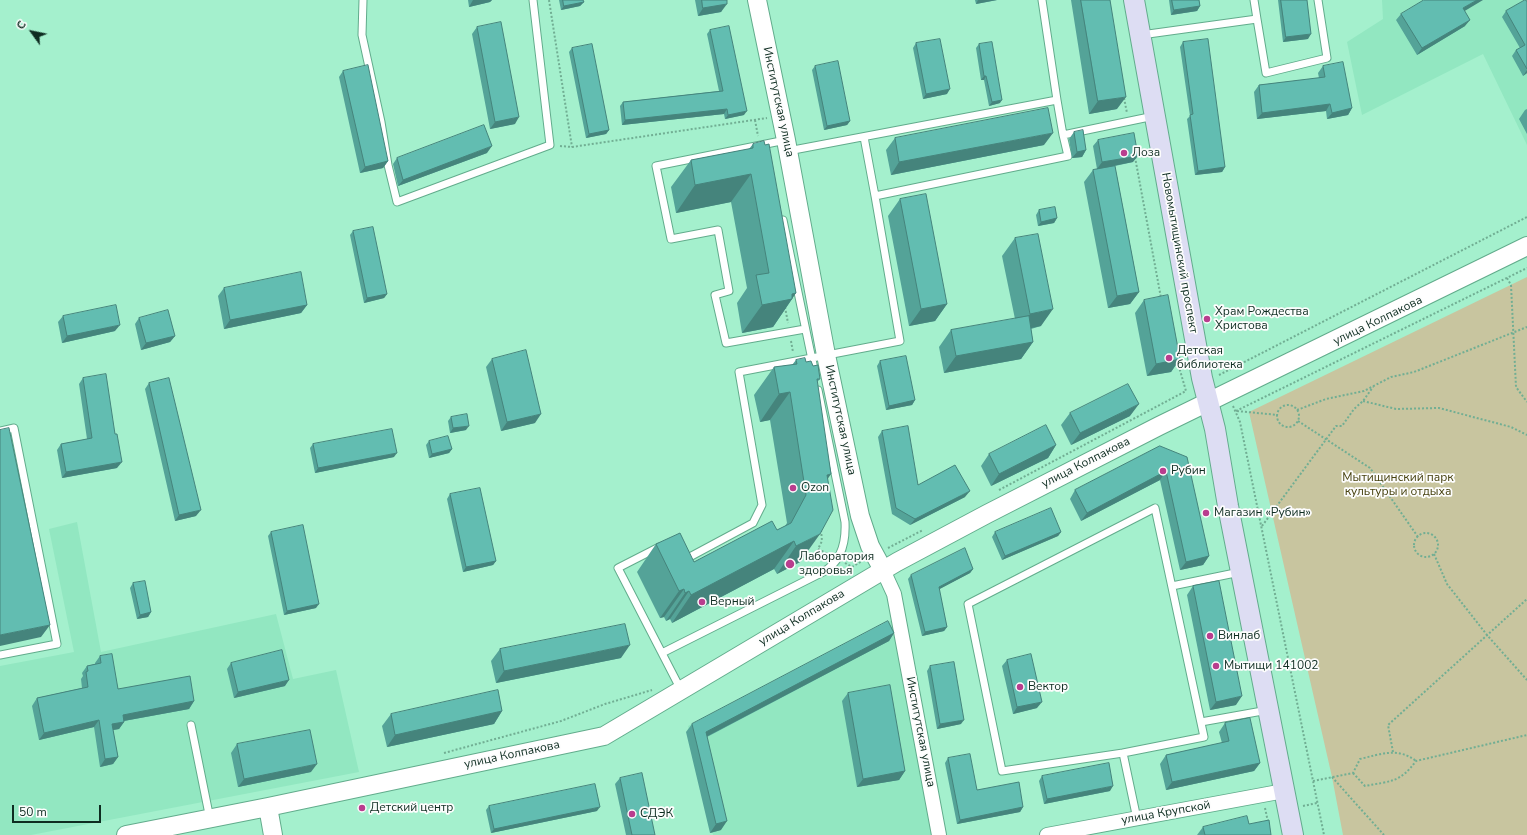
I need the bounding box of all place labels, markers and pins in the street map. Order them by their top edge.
place label: Лоза [1132,146,1160,160]
marker: Лоза [1119,148,1129,158]
place label: Храм Рождества Христова [1215,305,1309,333]
marker: Храм Рождества Христова [1202,314,1212,324]
place label: Детская библиотека [1177,344,1243,372]
marker: Детская библиотека [1164,353,1174,363]
place label: Рубин [1171,464,1206,478]
marker: Рубин [1158,466,1168,476]
place label: Ozon [801,481,829,495]
marker: Ozon [788,483,798,493]
place label: Магазин «Рубин» [1214,506,1311,520]
marker: Магазин «Рубин» [1201,508,1211,518]
place label: Лаборатория здоровья [799,550,874,578]
marker: Лаборатория здоровья [784,558,796,570]
place label: Верный [710,595,755,609]
marker: Верный [697,597,707,607]
place label: Винлаб [1218,629,1260,643]
marker: Винлаб [1205,631,1215,641]
place label: Мытищи 141002 [1224,659,1319,673]
marker: Мытищи 141002 [1211,661,1221,671]
place label: Вектор [1028,680,1068,694]
marker: Вектор [1015,682,1025,692]
place label: Детский центр [370,801,453,815]
marker: Детский центр [357,803,367,813]
place label: СДЭК [640,807,673,821]
marker: СДЭК [627,809,637,819]

